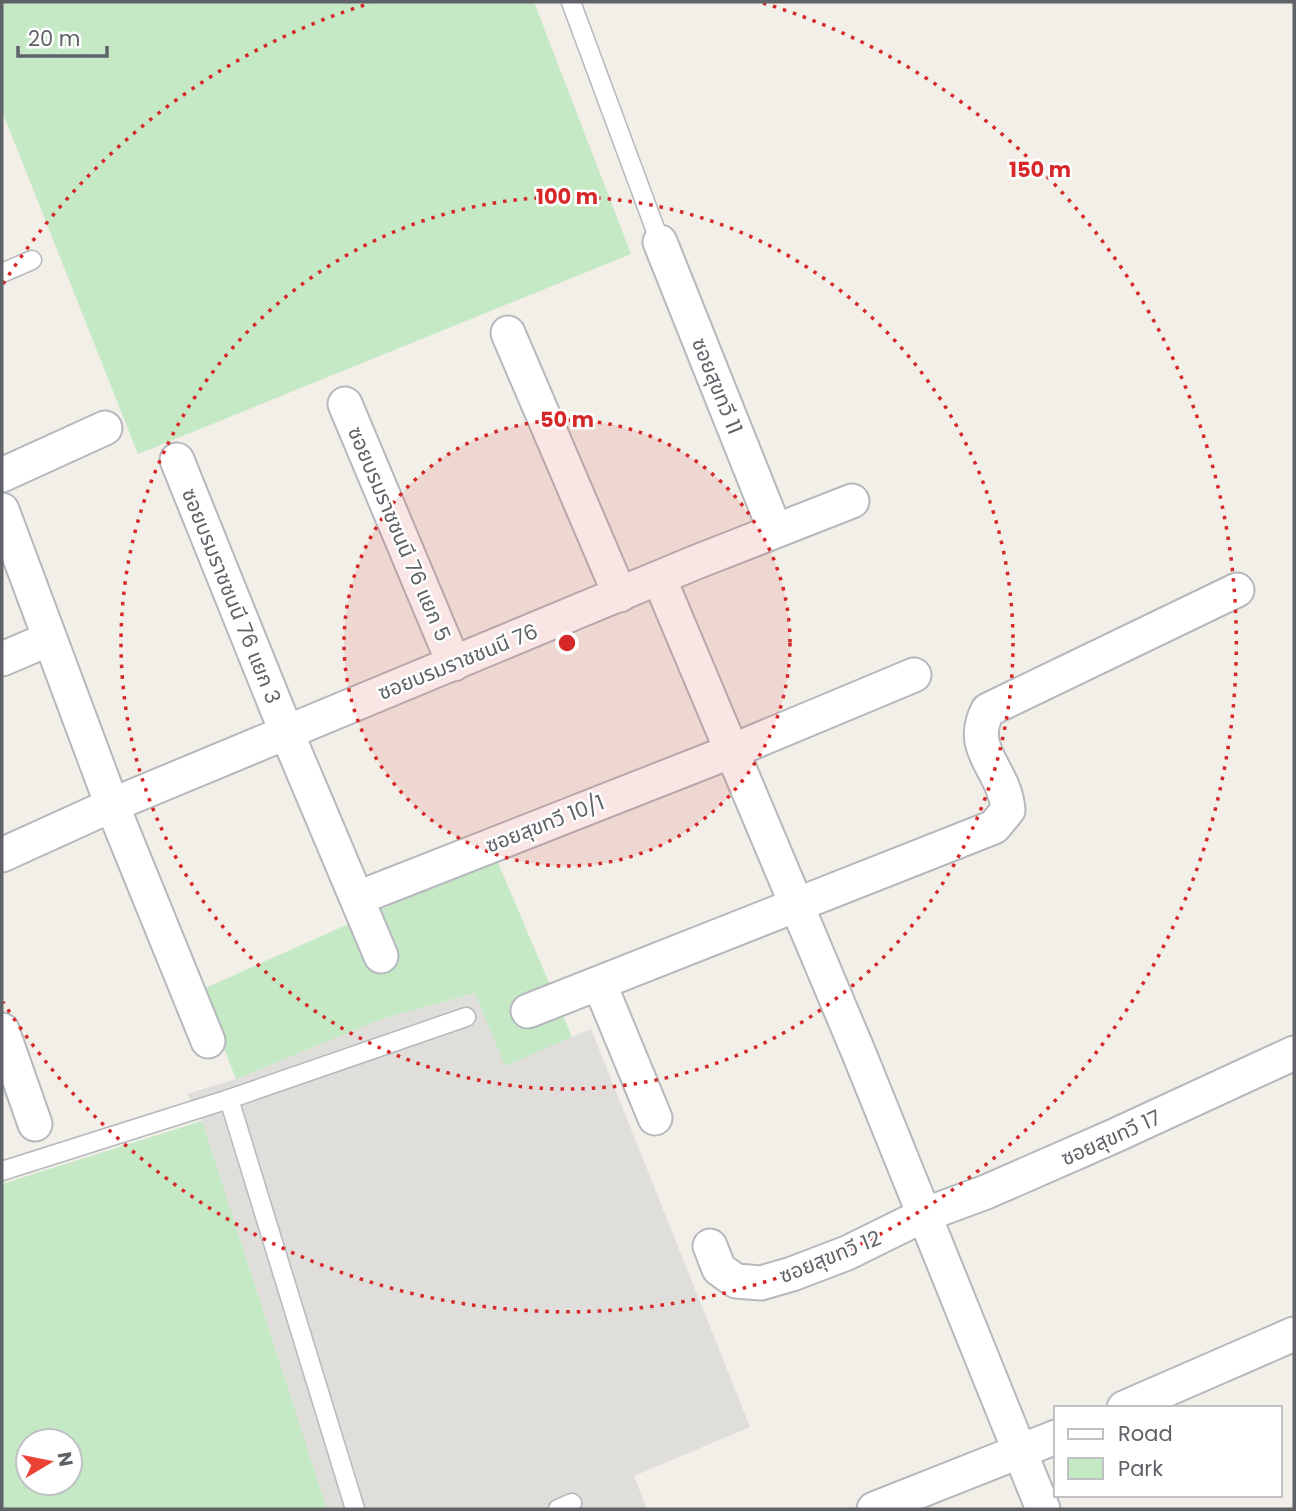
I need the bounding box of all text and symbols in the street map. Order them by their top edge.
scale bar [18,14,107,58]
text: 20 m [28,24,81,53]
text: 150 m [1009,155,1071,184]
text: 100 m [536,182,598,211]
street label: ซอยสุขทวี 11 [685,333,750,438]
text: 50 m [540,405,594,434]
street label: ซอยบรมราชชนนี 76 แยก 5 [341,422,458,646]
street label: ซอยบรมราชชนนี 76 แยก 3 [175,484,288,708]
street label: ซอยบรมราชชนนี 76 [374,616,542,707]
centre of rings [555,631,579,655]
street label: ซอยสุขทวี 10/1 [481,788,608,859]
street label: ซอยสุขทวี 17 [1056,1103,1165,1172]
street label: ซอยสุขทวี 12 [775,1223,885,1290]
legend [1054,1406,1282,1497]
text: Road [1118,1419,1173,1448]
north arrow [14,1427,84,1497]
text: N [51,1450,80,1469]
text: Park [1118,1454,1163,1483]

